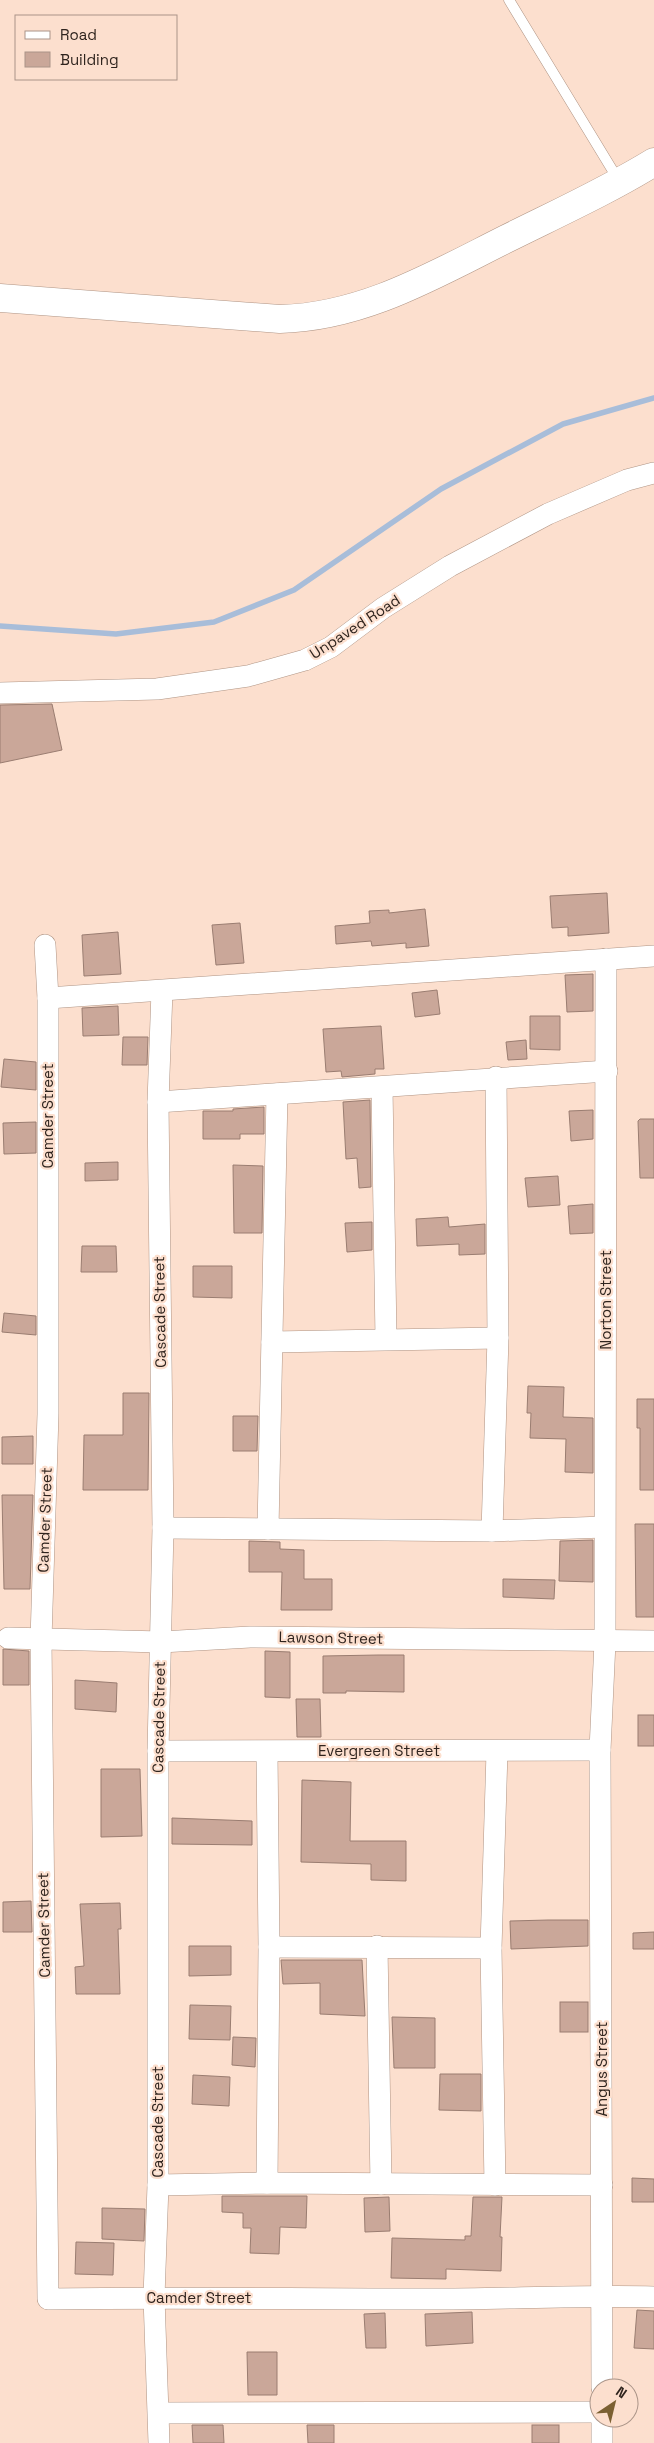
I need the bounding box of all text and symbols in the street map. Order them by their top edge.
legend [15,15,178,80]
text: Road [60,25,97,44]
text: Building [60,50,119,69]
street label: Unpaved Road [306,590,404,663]
street label: Camder Street [38,1063,57,1169]
street label: Norton Street [596,1250,615,1350]
street label: Cascade Street [149,1256,170,1368]
street label: Camder Street [33,1467,56,1573]
street label: Lawson Street [279,1627,384,1648]
street label: Cascade Street [148,1661,169,1773]
street label: Evergreen Street [318,1741,440,1760]
street label: Camder Street [33,1872,54,1978]
street label: Angus Street [592,2021,611,2117]
street label: Cascade Street [148,2066,167,2178]
street label: Camder Street [146,2288,252,2307]
north arrow [589,2378,639,2428]
text: N [612,2382,630,2402]

